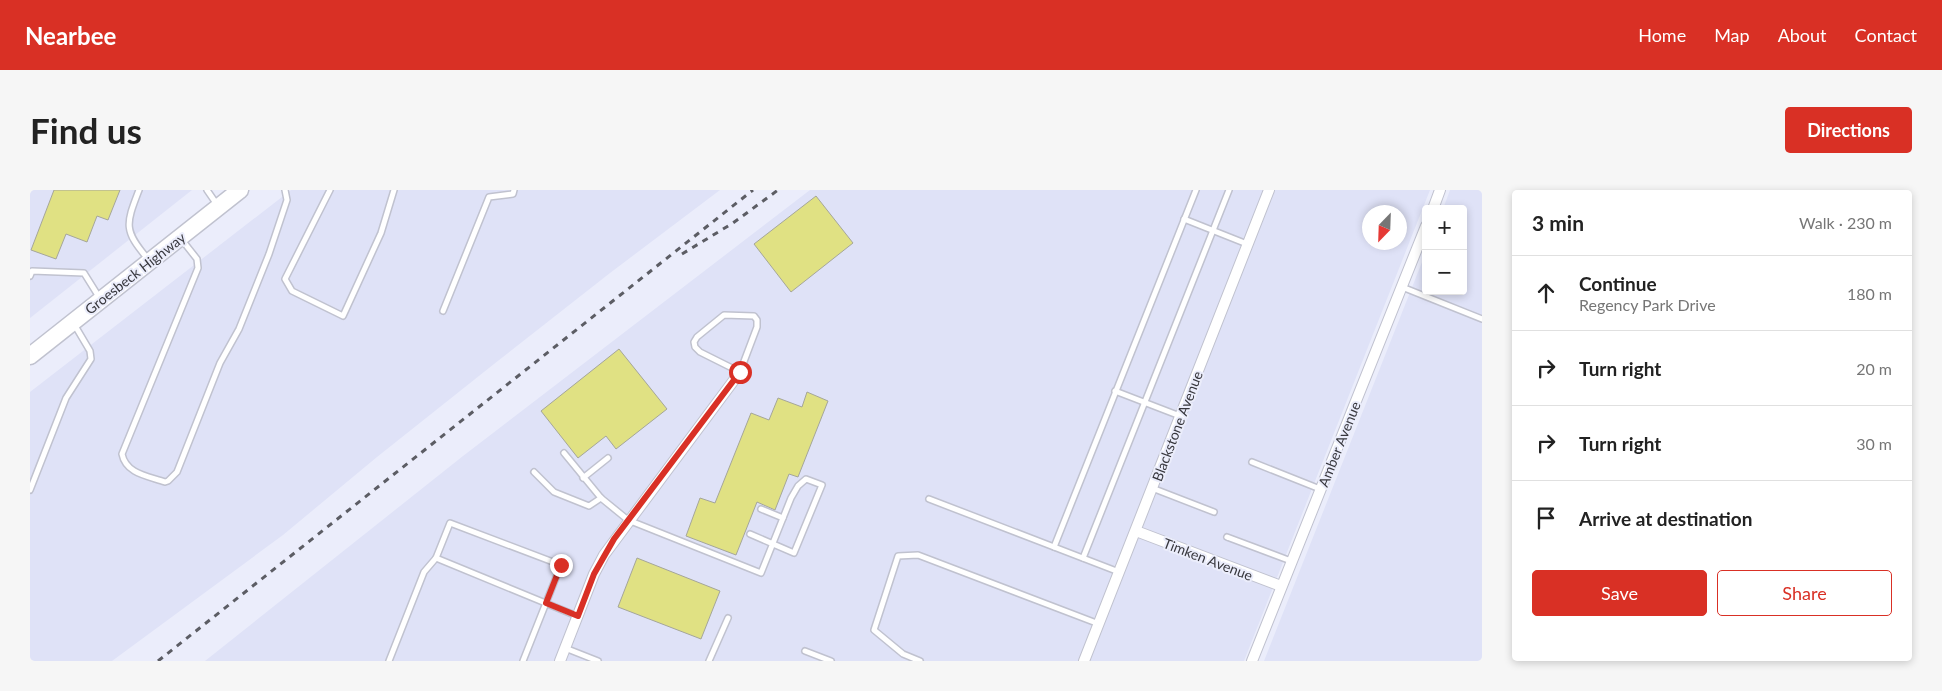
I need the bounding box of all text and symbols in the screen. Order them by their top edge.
text: Nearbee [25,21,116,50]
text: Home [1638,24,1686,46]
text: Map [1714,24,1750,46]
text: About [1778,24,1827,46]
text: Contact [1855,24,1917,46]
button: Directions [1785,107,1912,153]
text: Find us [30,109,142,151]
north arrow [1362,205,1407,250]
map controls [1422,205,1467,295]
button: + [1422,205,1467,250]
text: 3 min [1532,210,1584,235]
text: Walk · 230 m [1799,213,1892,232]
street label: Groesbeck Highway [81,228,189,318]
button: − [1422,250,1467,295]
text: Continue [1579,272,1657,295]
icon: ahead [1532,279,1560,307]
text: 180 m [1847,284,1892,303]
text: Regency Park Drive [1579,295,1716,314]
icon: right [1532,354,1560,382]
text: Turn right [1579,357,1661,380]
text: 20 m [1856,359,1892,378]
route start [729,361,752,384]
street label: Blackstone Avenue [1148,369,1206,483]
street label: Amber Avenue [1314,399,1364,489]
icon: right [1532,429,1560,457]
text: Turn right [1579,432,1661,455]
text: 30 m [1856,434,1892,453]
icon: arrive [1532,504,1560,532]
text: Arrive at destination [1579,507,1752,530]
street label: Timken Avenue [1161,534,1255,584]
route end [550,554,573,577]
button: Save [1532,570,1707,616]
button: Share [1717,570,1892,616]

